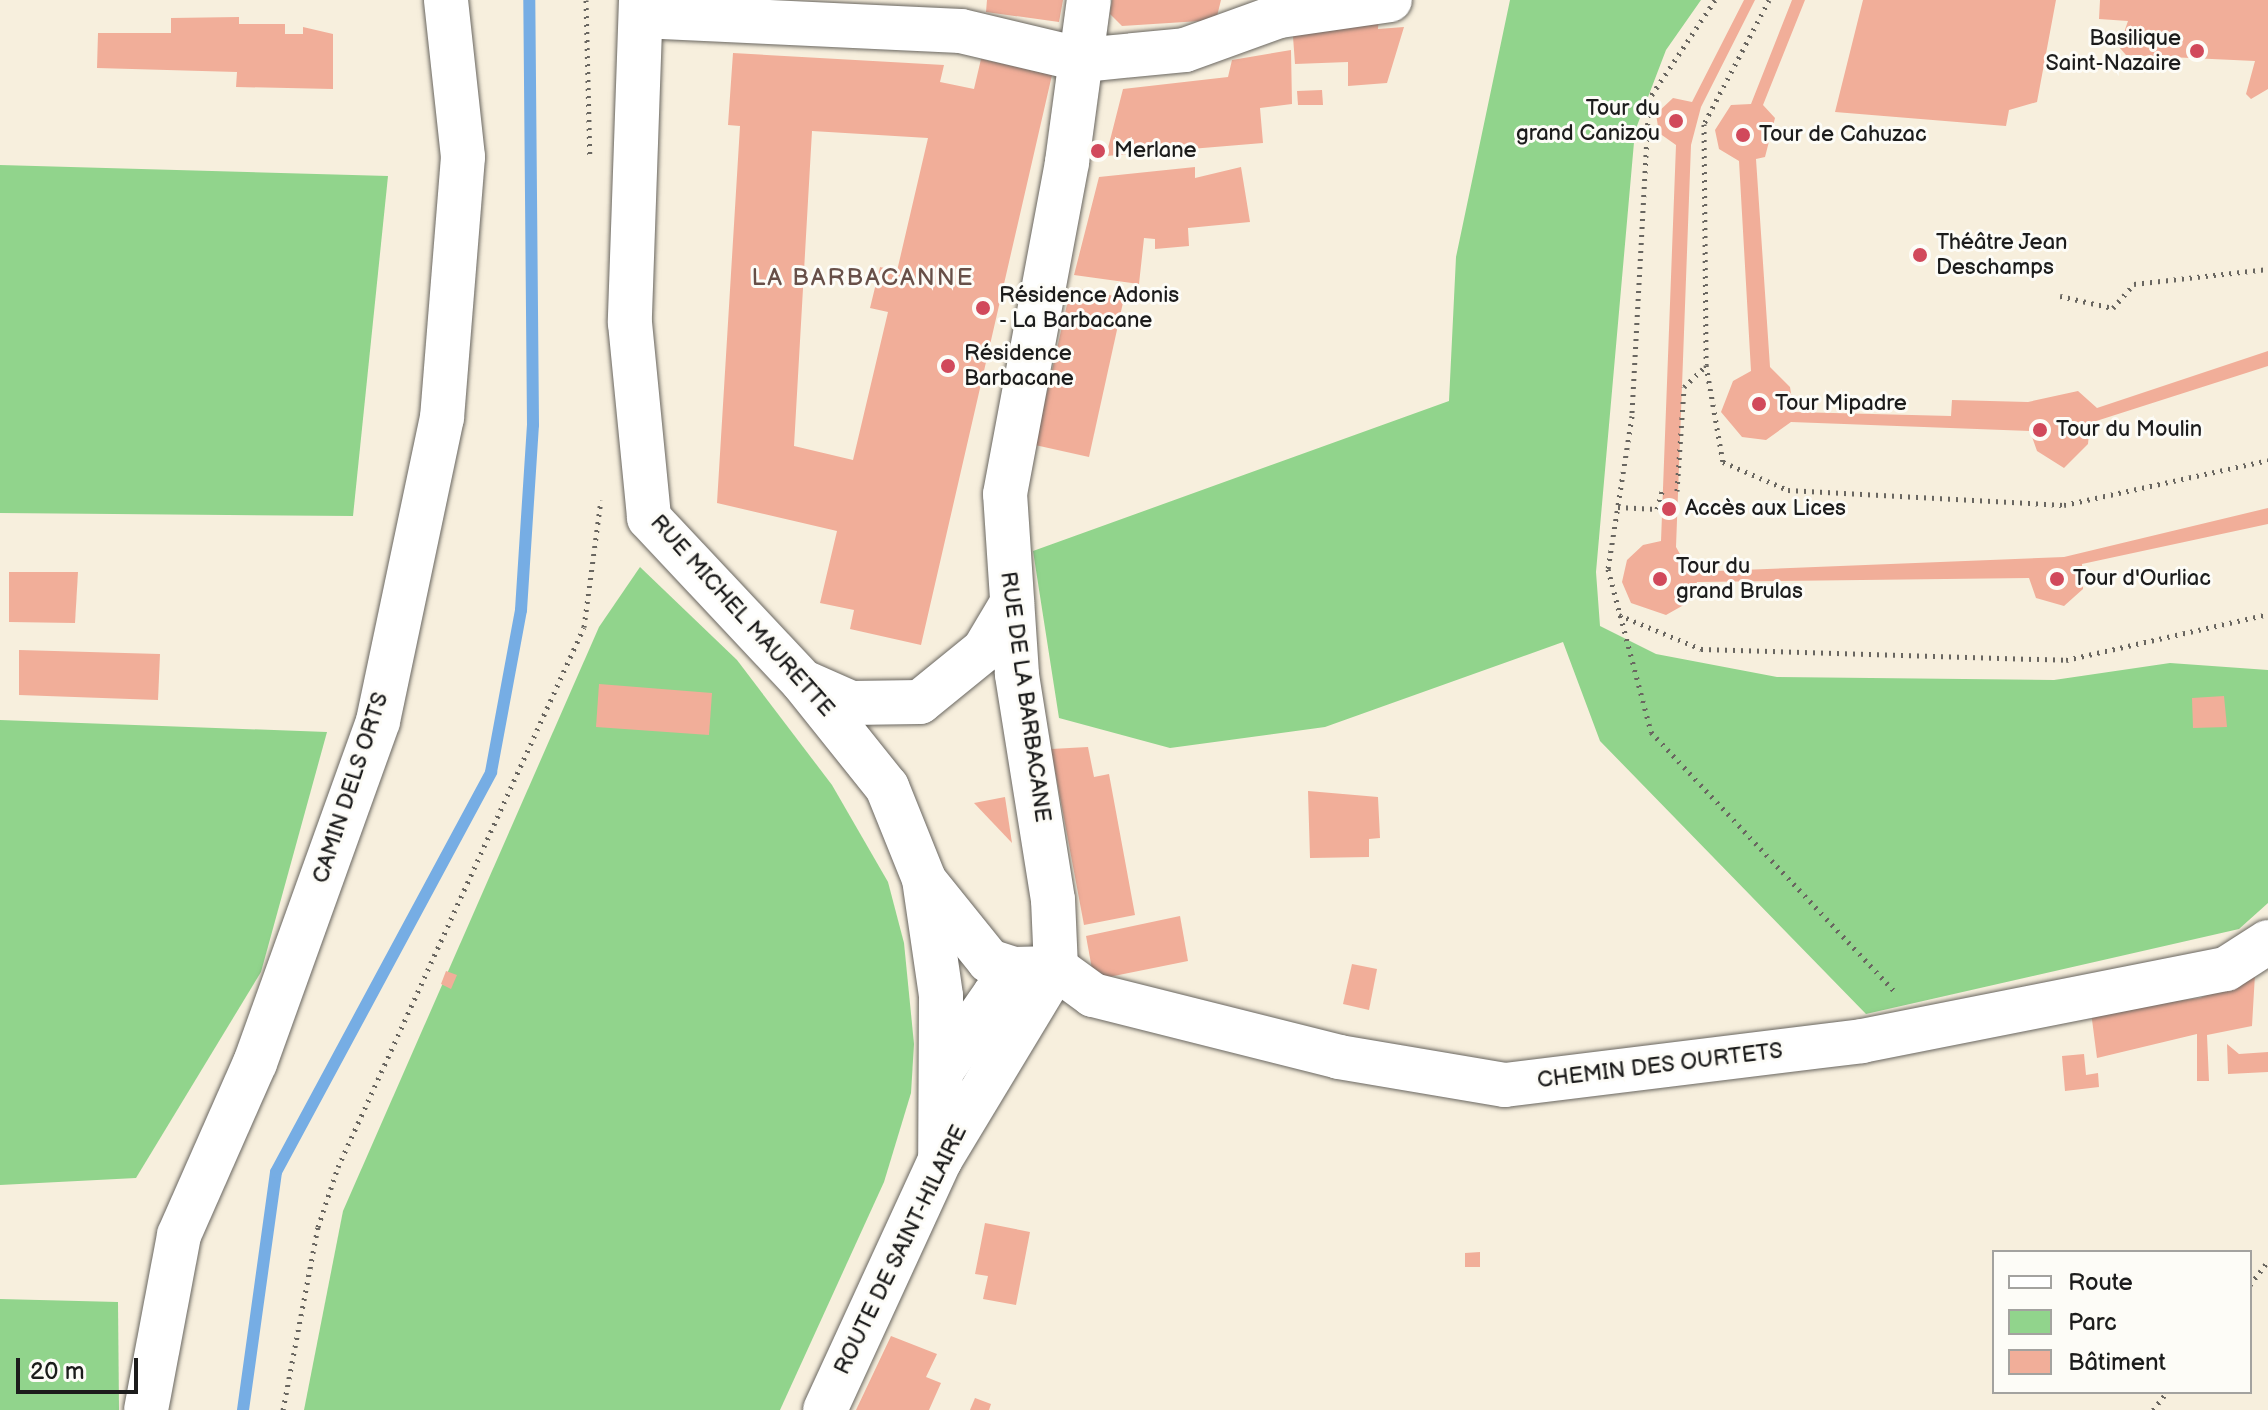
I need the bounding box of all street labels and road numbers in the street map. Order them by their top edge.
street label: RUE MICHEL MAURETTE [645,510,839,722]
street label: RUE DE LA BARBACANE [994,570,1056,824]
street label: CAMIN DELS ORTS [308,689,394,887]
street label: CHEMIN DES OURTETS [1536,1038,1784,1094]
street label: ROUTE DE SAINT-HILAIRE [829,1121,973,1379]

